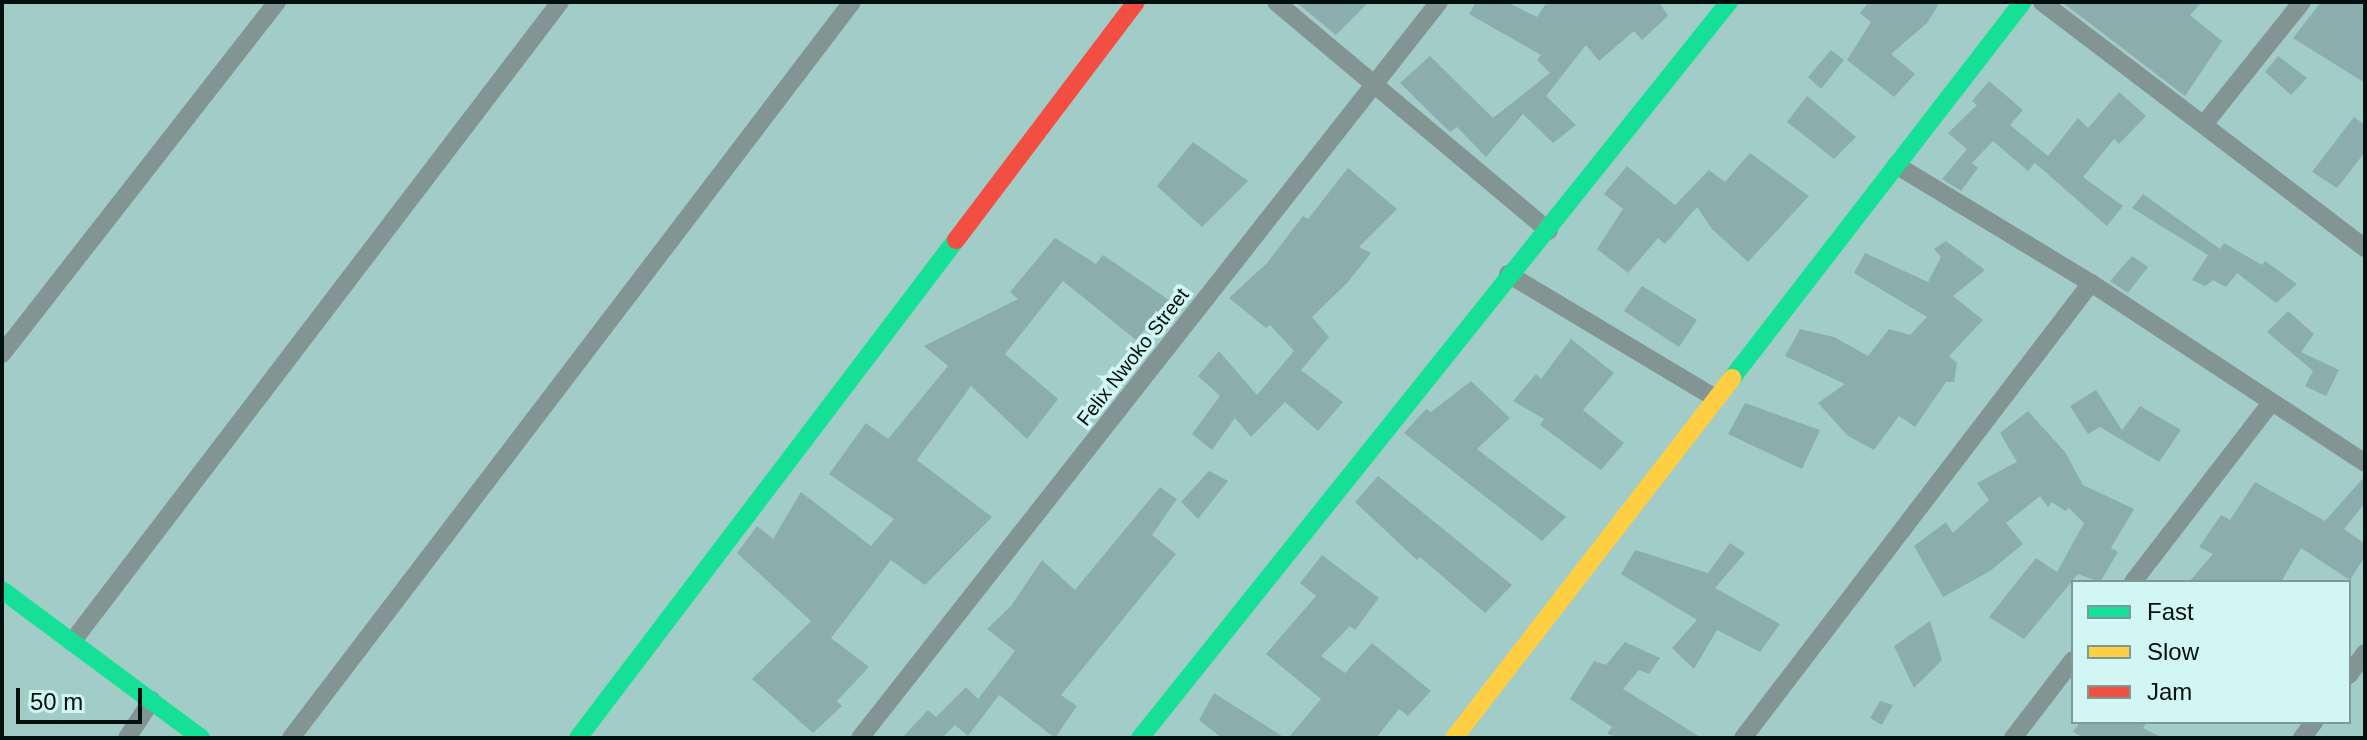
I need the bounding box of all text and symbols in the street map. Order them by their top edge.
street label: Felix Nwoko Street [1072,283,1194,431]
legend [2071,580,2351,724]
text: Fast [2147,598,2194,625]
text: Slow [2147,638,2199,665]
scale bar [20,672,146,722]
text: Jam [2147,678,2192,705]
text: 50 m [30,688,83,715]

